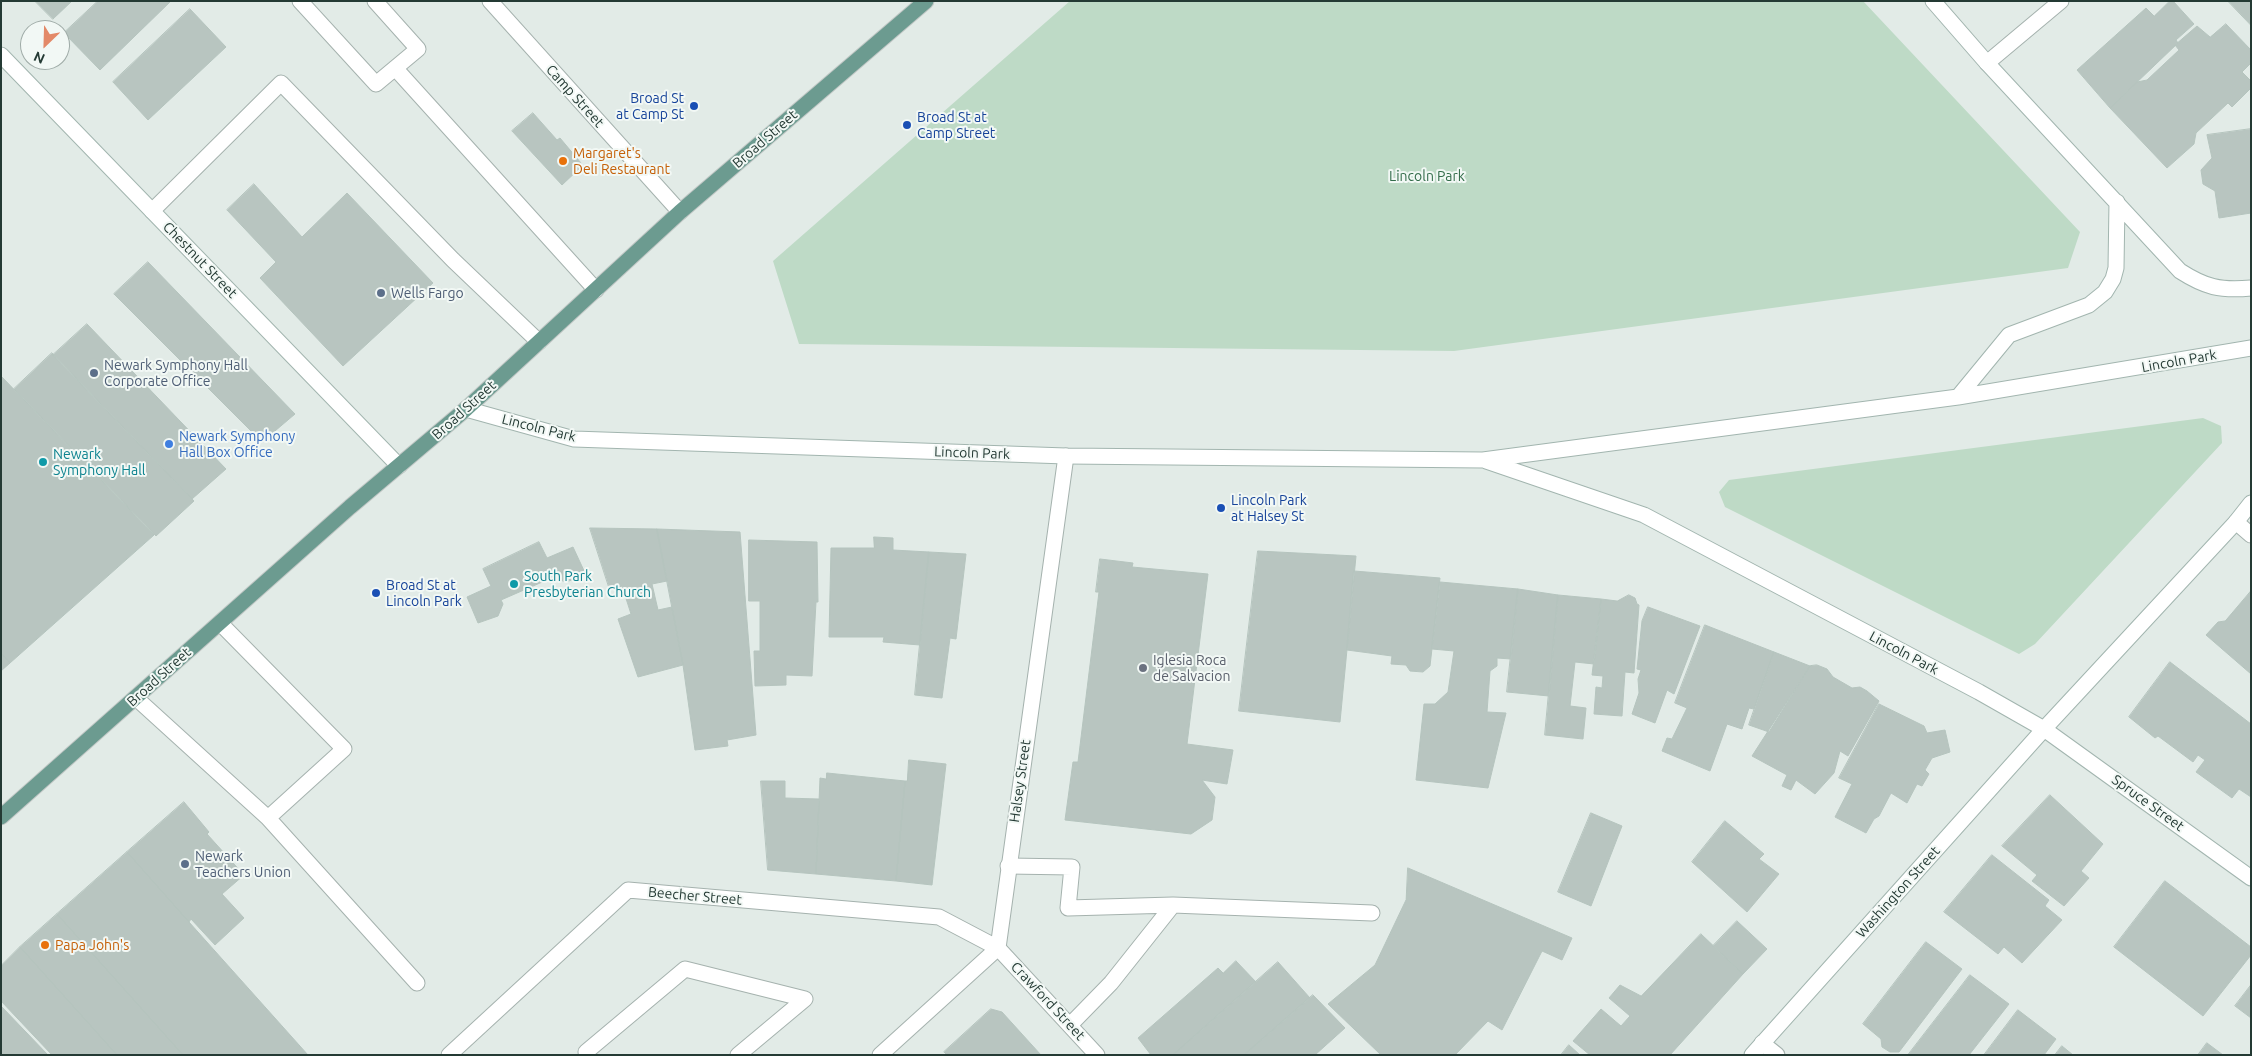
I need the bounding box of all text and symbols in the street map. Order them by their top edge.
north arrow [20,20,70,70]
text: N [31,48,47,67]
street label: Camp Street [543,61,607,131]
place label: Broad St at Camp St [616,90,684,122]
marker: Broad St at Camp St [688,100,700,112]
street label: Broad Street [729,106,801,172]
place label: Broad St at Camp Street [917,109,995,142]
marker: Broad St at Camp Street [901,119,913,131]
place label: Margaret's Deli Restaurant [573,145,670,178]
marker: Margaret's Deli Restaurant [557,155,569,167]
park label: Lincoln Park [1389,168,1465,184]
street label: Chestnut Street [159,218,241,302]
place label: Wells Fargo [391,285,464,301]
marker: Wells Fargo [375,287,387,299]
street label: Lincoln Park [2140,346,2218,376]
place label: Newark Symphony Hall Corporate Office [104,357,248,390]
marker: Newark Symphony Hall Corporate Office [88,367,100,379]
street label: Broad Street [429,377,499,443]
street label: Lincoln Park [500,411,578,445]
place label: Newark Symphony Hall Box Office [179,428,295,461]
marker: Newark Symphony Hall Box Office [163,438,175,450]
street label: Lincoln Park [934,443,1010,463]
place label: Newark Symphony Hall [53,446,145,478]
marker: Newark Symphony Hall [37,456,49,468]
place label: Lincoln Park at Halsey St [1231,492,1307,524]
marker: Lincoln Park at Halsey St [1215,502,1227,514]
place label: South Park Presbyterian Church [524,568,651,600]
place label: Broad St at Lincoln Park [386,577,462,610]
marker: South Park Presbyterian Church [508,578,520,590]
marker: Broad St at Lincoln Park [370,587,382,599]
street label: Lincoln Park [1867,628,1941,678]
street label: Broad Street [124,644,194,710]
place label: Iglesia Roca de Salvacion [1153,652,1230,684]
marker: Iglesia Roca de Salvacion [1137,662,1149,674]
street label: Halsey Street [1006,739,1034,823]
street label: Spruce Street [2109,771,2187,835]
street label: Washington Street [1853,843,1943,941]
place label: Newark Teachers Union [195,848,291,880]
marker: Newark Teachers Union [179,858,191,870]
street label: Beecher Street [647,884,743,908]
place label: Papa John's [55,937,129,953]
marker: Papa John's [39,939,51,951]
street label: Crawford Street [1007,958,1089,1044]

